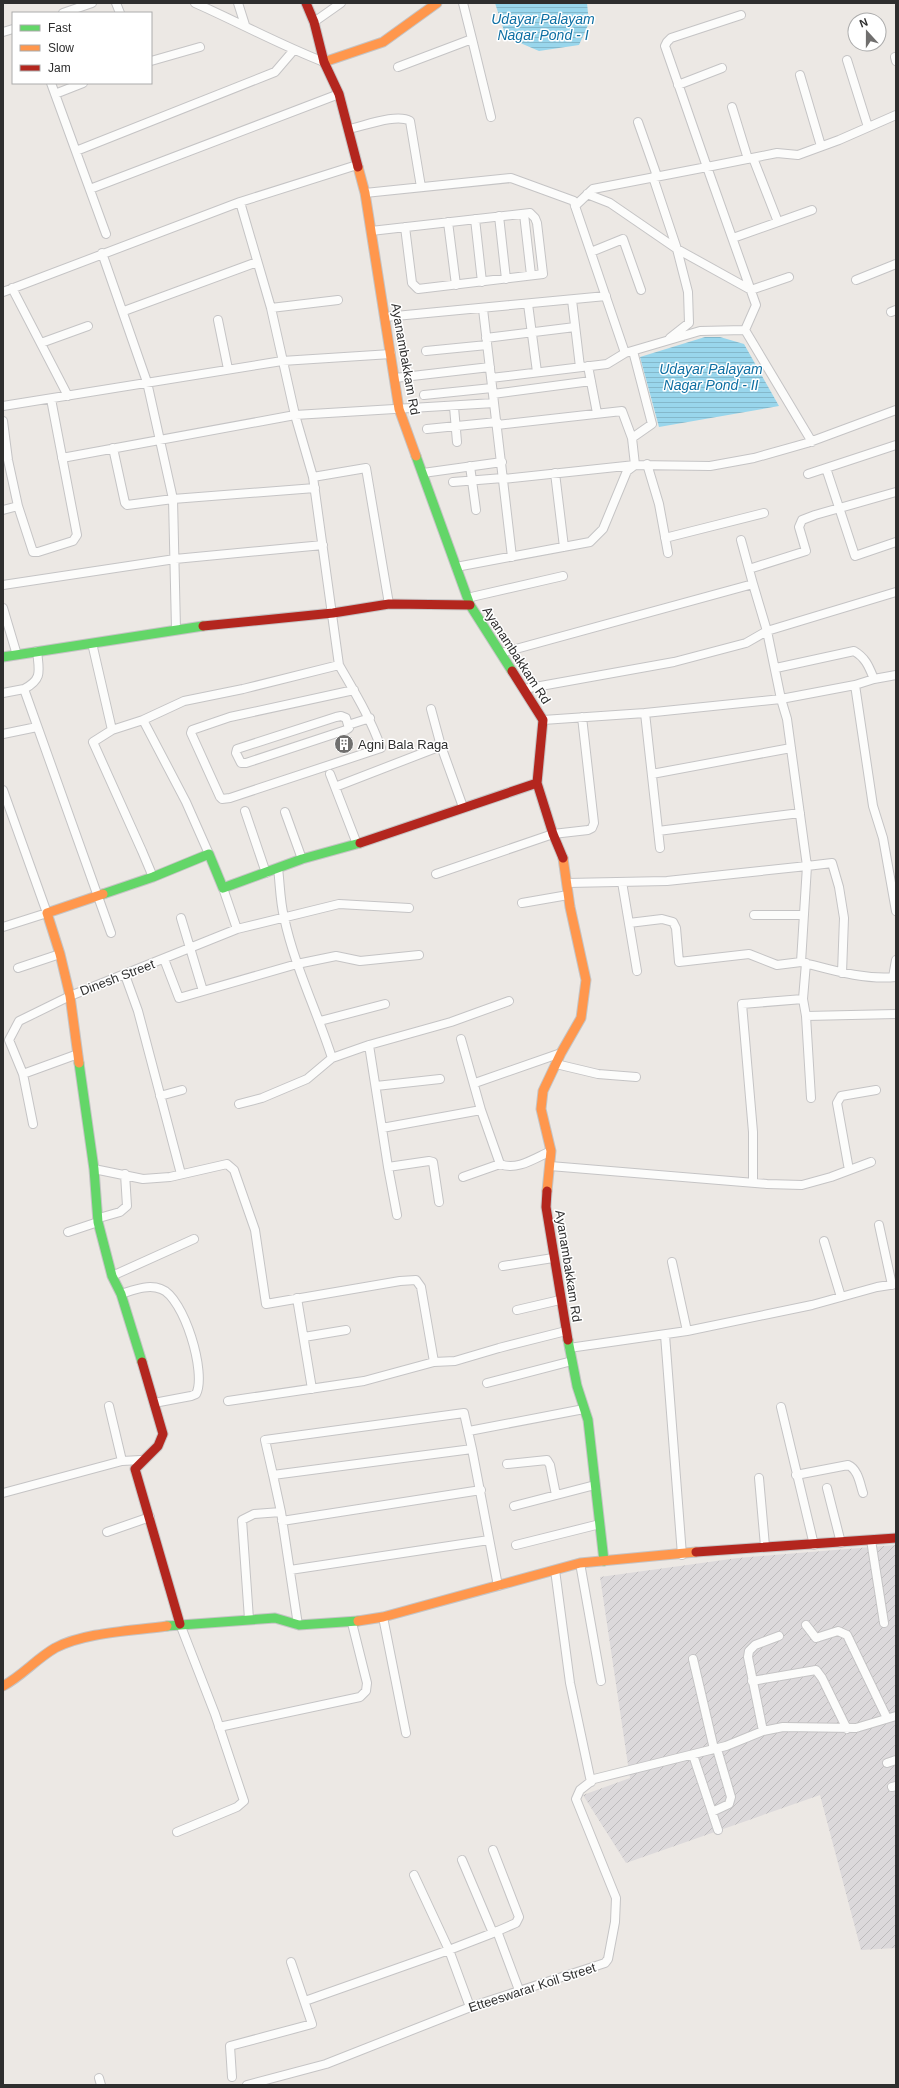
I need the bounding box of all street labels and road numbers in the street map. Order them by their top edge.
street label: Ayanambakkam Rd [388,302,423,416]
street label: Ayanambakkam Rd [479,604,554,707]
street label: Dinesh Street [78,956,157,999]
street label: Ayanambakkam Rd [552,1209,585,1323]
street label: Etteeswarar Koil Street [467,1960,598,2015]

